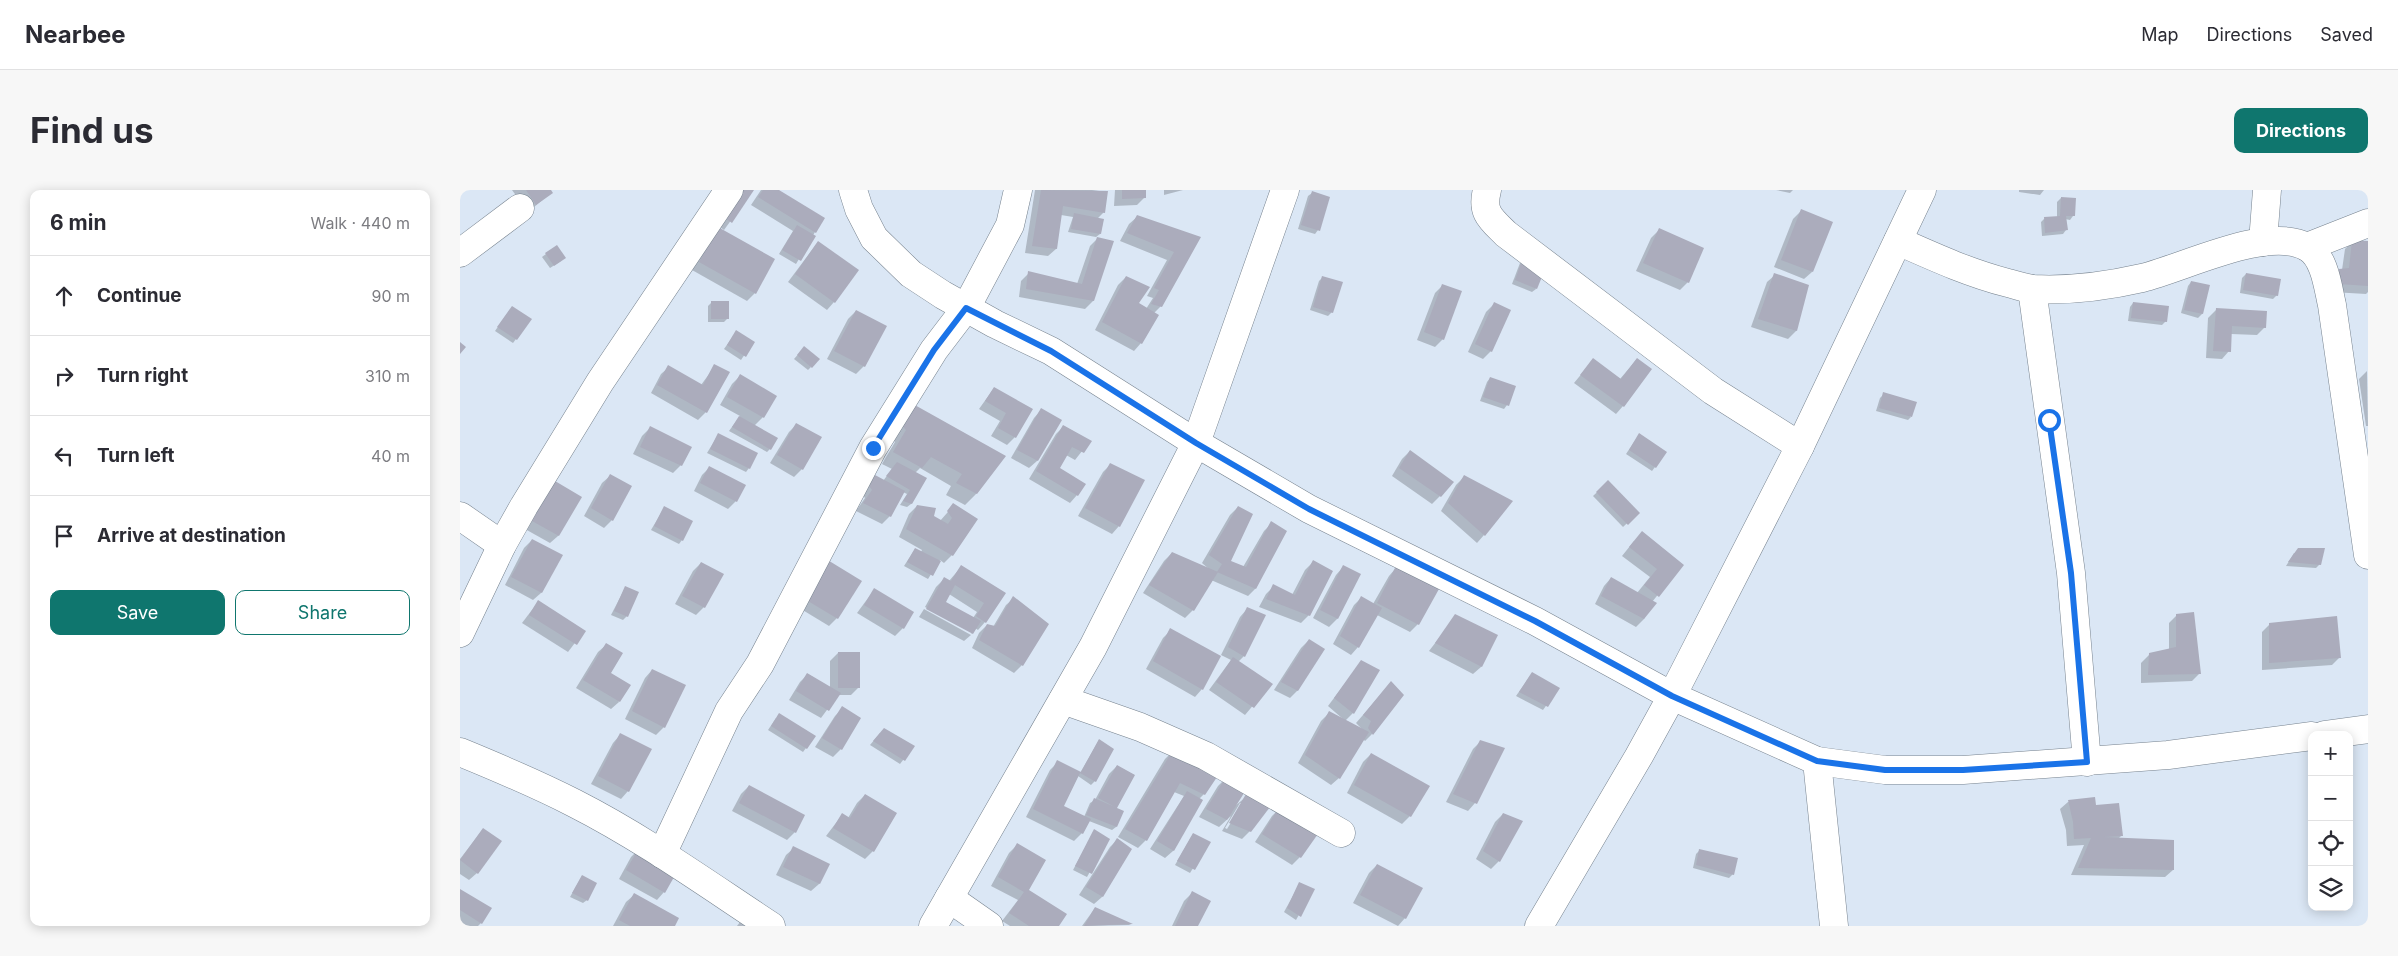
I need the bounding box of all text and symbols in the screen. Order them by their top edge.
text: Nearbee [25,20,126,49]
text: Map [2141,24,2179,45]
text: Directions [2207,24,2292,45]
text: Saved [2320,24,2373,45]
button: Directions [2234,108,2368,153]
text: Find us [30,109,154,151]
text: 6 min [50,210,107,235]
text: Walk · 440 m [311,213,410,233]
icon: ahead [50,282,78,310]
text: Continue [97,284,182,307]
text: 90 m [371,286,410,306]
icon: right [50,362,78,390]
text: Turn right [97,364,188,387]
text: 310 m [365,366,410,386]
route start [2038,409,2061,432]
route end [862,437,885,460]
icon: left [50,442,78,470]
text: Turn left [97,444,175,467]
text: 40 m [371,446,410,466]
icon: arrive [50,522,78,550]
text: Arrive at destination [97,524,286,547]
button: Save [50,590,225,635]
button: Share [235,590,410,635]
map controls [2308,731,2353,911]
button: + [2308,731,2353,776]
button: − [2308,776,2353,821]
button: locate [2308,821,2353,866]
button: layers [2308,866,2353,911]

